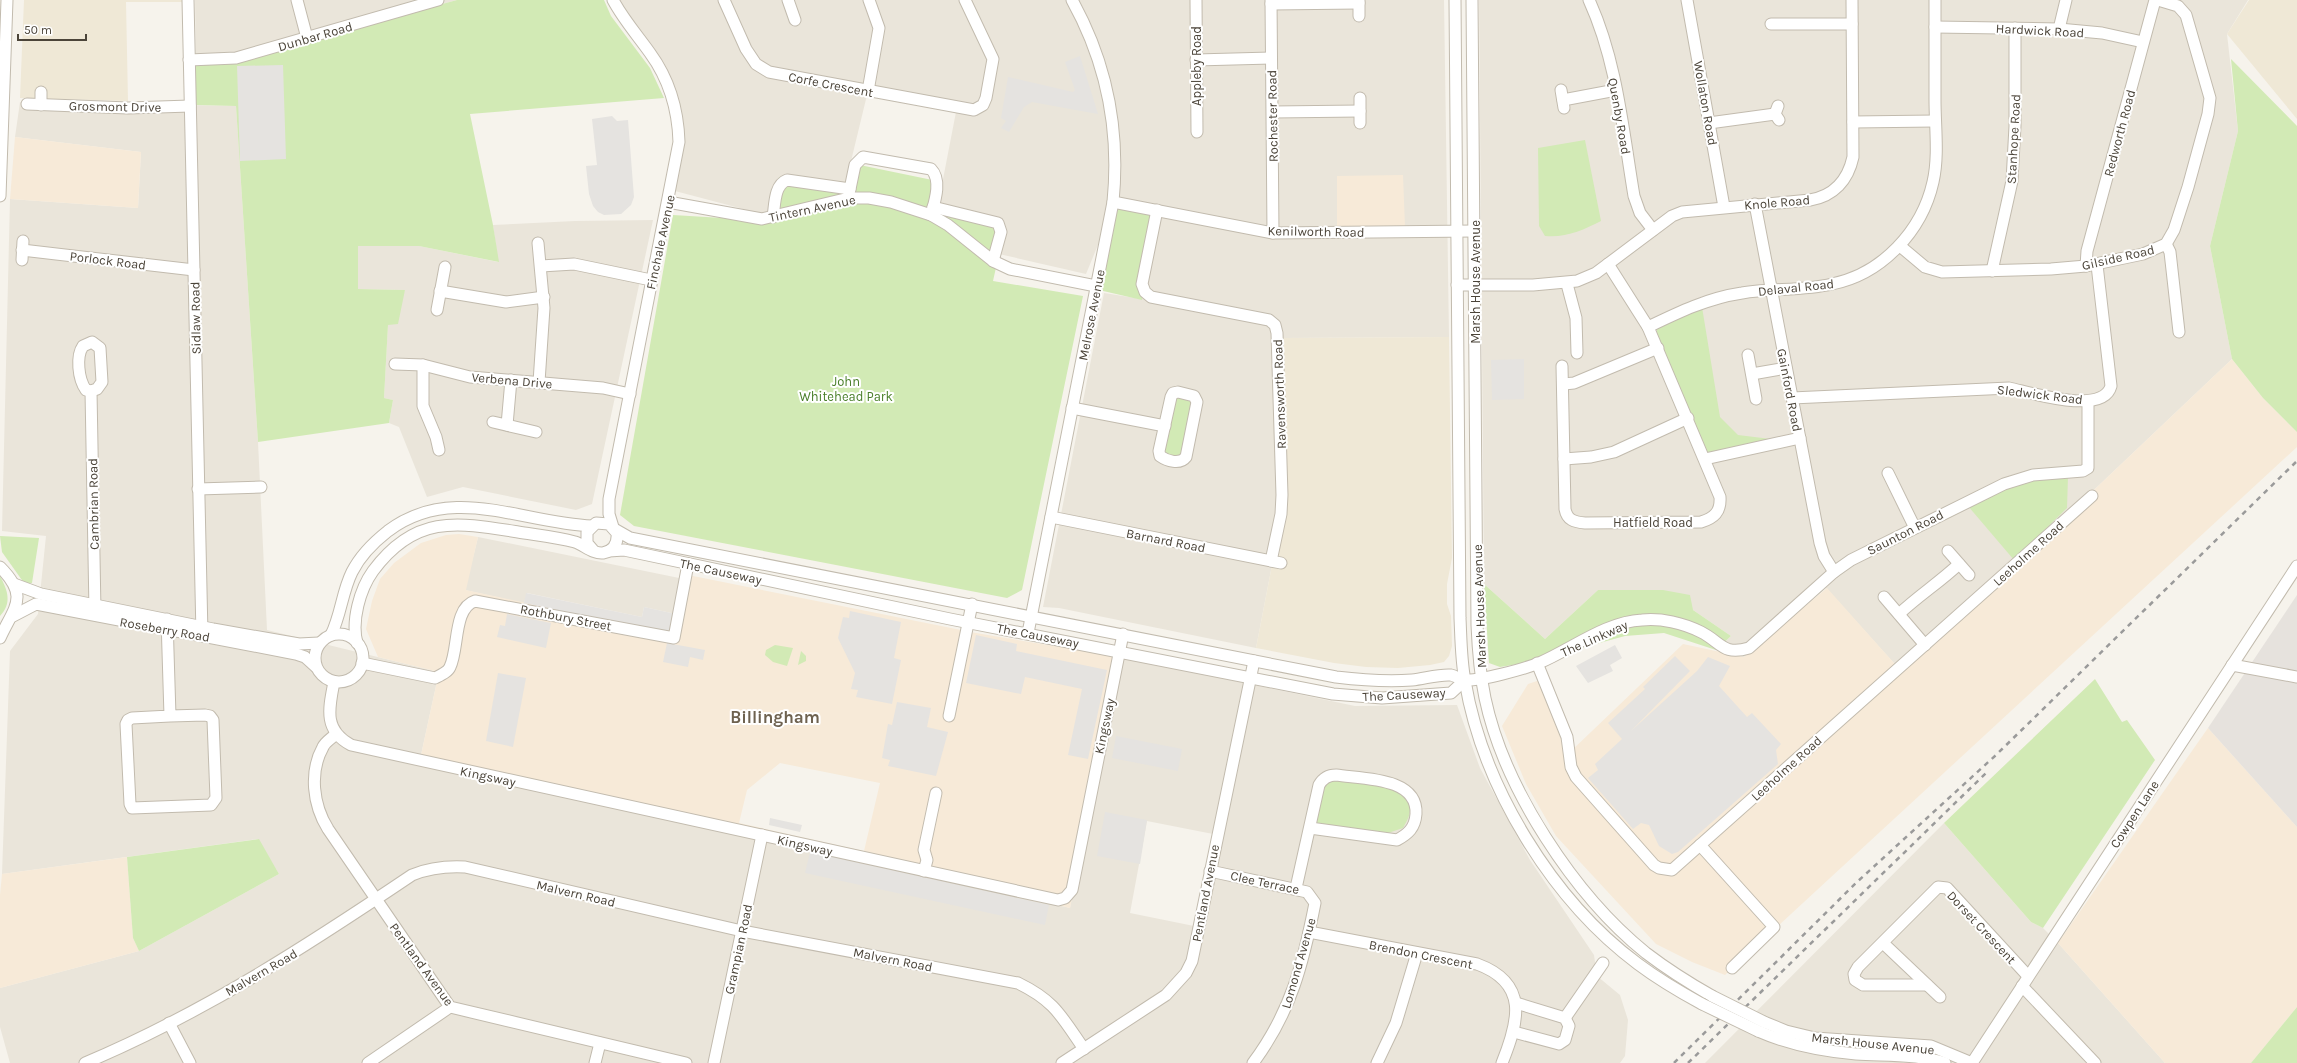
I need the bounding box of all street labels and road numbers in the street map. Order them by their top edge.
street label: Dunbar Road [276,19,354,54]
street label: Hardwick Road [1995,21,2085,40]
street label: Appleby Road [1189,26,1204,106]
street label: Wollaton Road [1691,60,1720,147]
street label: Corfe Crescent [787,69,875,100]
street label: Rochester Road [1264,70,1281,162]
street label: Quenby Road [1605,77,1634,156]
street label: Redworth Road [2101,88,2138,178]
street label: Stanhope Road [2004,94,2023,184]
street label: Grosmont Drive [69,98,162,115]
street label: Tintern Avenue [767,192,857,225]
street label: Knole Road [1743,192,1811,213]
street label: Finchale Avenue [643,193,678,291]
street label: Marsh House Avenue [1468,220,1483,344]
street label: Kenilworth Road [1267,223,1365,240]
street label: Gilside Road [2080,242,2156,273]
street label: Porlock Road [69,248,147,273]
street label: Melrose Avenue [1075,268,1108,362]
street label: Delaval Road [1757,276,1835,299]
street label: Sidlaw Road [187,282,204,354]
street label: Ravensworth Road [1270,339,1289,449]
street label: Gainford Road [1774,347,1805,433]
street label: Verbena Drive [471,369,553,392]
street label: Sledwick Road [1996,382,2084,407]
street label: Cambrian Road [85,458,102,550]
street label: Saunton Road [1865,507,1946,558]
street label: Hatfield Road [1613,515,1693,530]
street label: Leeholme Road [1990,518,2067,589]
street label: Barnard Road [1125,525,1207,556]
street label: Marsh House Avenue [1470,544,1489,668]
street label: The Causeway [679,555,763,587]
street label: Rothbury Street [519,601,613,634]
street label: Roseberry Road [119,614,211,645]
street label: The Linkway [1558,617,1630,660]
street label: The Causeway [996,620,1080,651]
street label: The Causeway [1362,685,1446,704]
street label: Kingsway [1091,697,1118,755]
street label: Leeholme Road [1748,733,1825,804]
street label: Kingsway [459,763,517,790]
street label: Cowpen Lane [2107,777,2162,851]
street label: Kingsway [776,832,834,859]
street label: Pentland Avenue [1189,843,1222,943]
street label: Clee Terrace [1229,868,1301,897]
street label: Malvern Road [535,877,617,910]
street label: Dorset Crescent [1944,888,2019,967]
street label: Grampian Road [722,903,755,996]
street label: Lomond Avenue [1278,916,1319,1010]
street label: Pentland Avenue [386,920,457,1009]
street label: Brendon Crescent [1368,937,1474,972]
street label: Malvern Road [852,944,934,975]
street label: Malvern Road [223,946,300,999]
street label: Marsh House Avenue [1811,1030,1936,1057]

